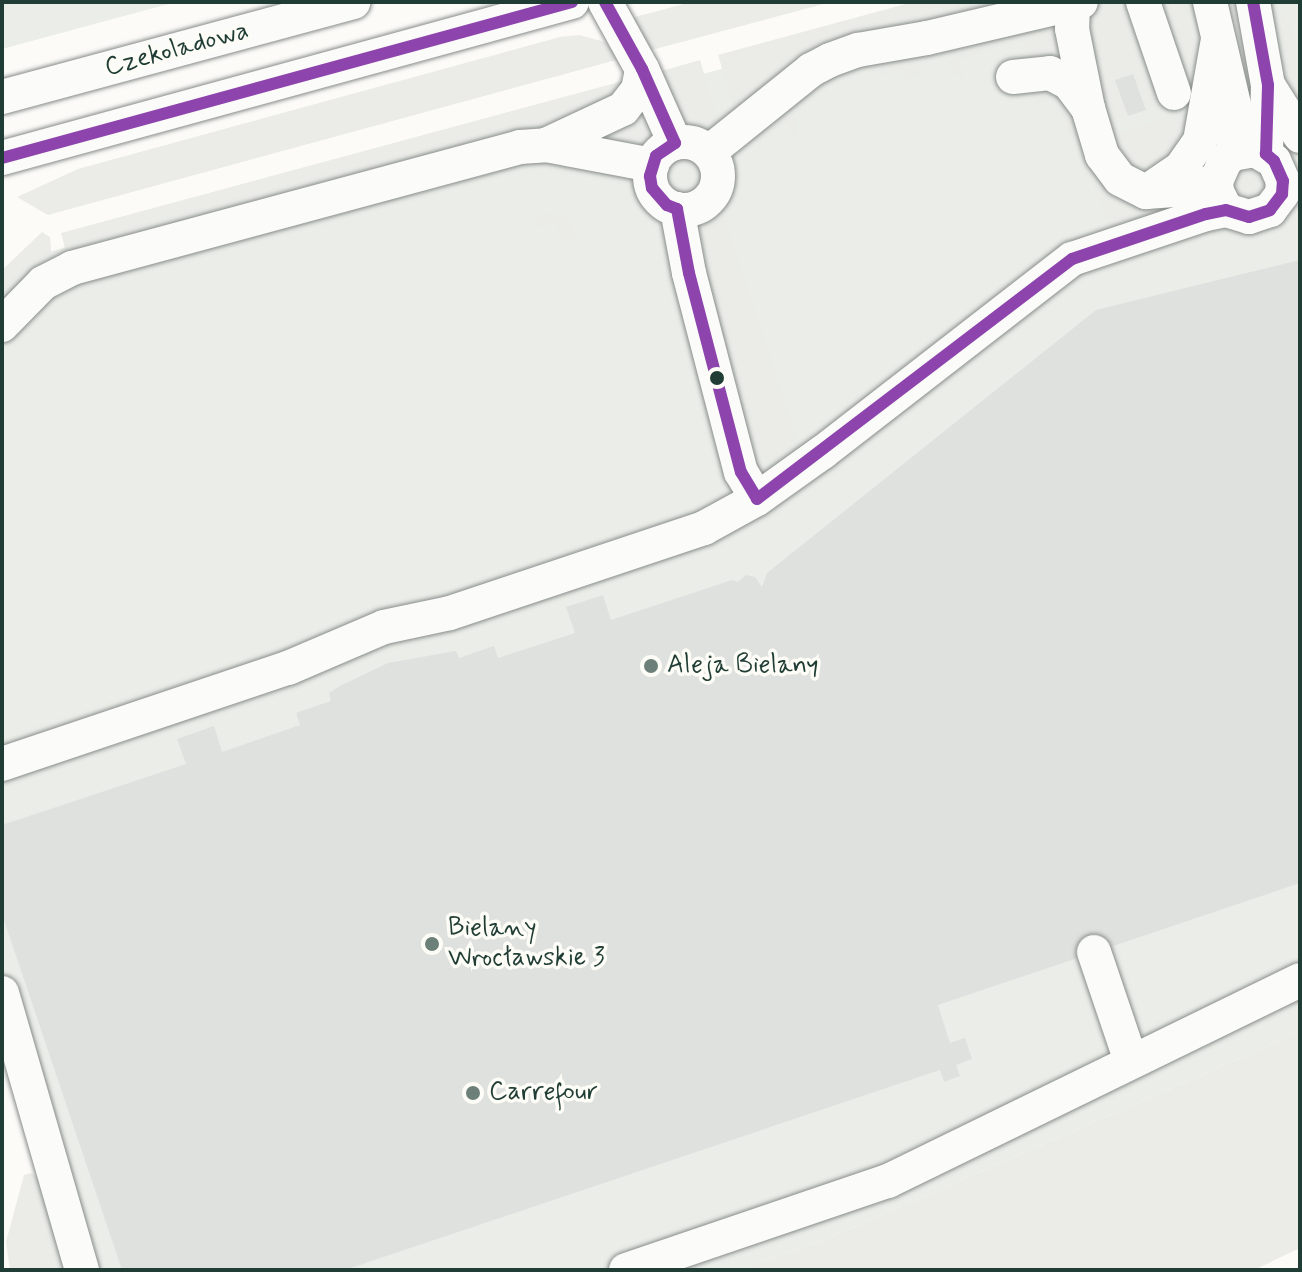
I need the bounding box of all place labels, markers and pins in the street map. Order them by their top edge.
unlabelled marker [709,370,725,386]
place label: Aleja Bielany [667,650,824,682]
marker: Aleja Bielany [642,657,660,675]
place label: Bielany Wrocławskie 3 [448,913,605,974]
marker: Bielany Wrocławskie 3 [423,935,441,953]
place label: Carrefour [489,1077,598,1109]
marker: Carrefour [464,1084,482,1102]

